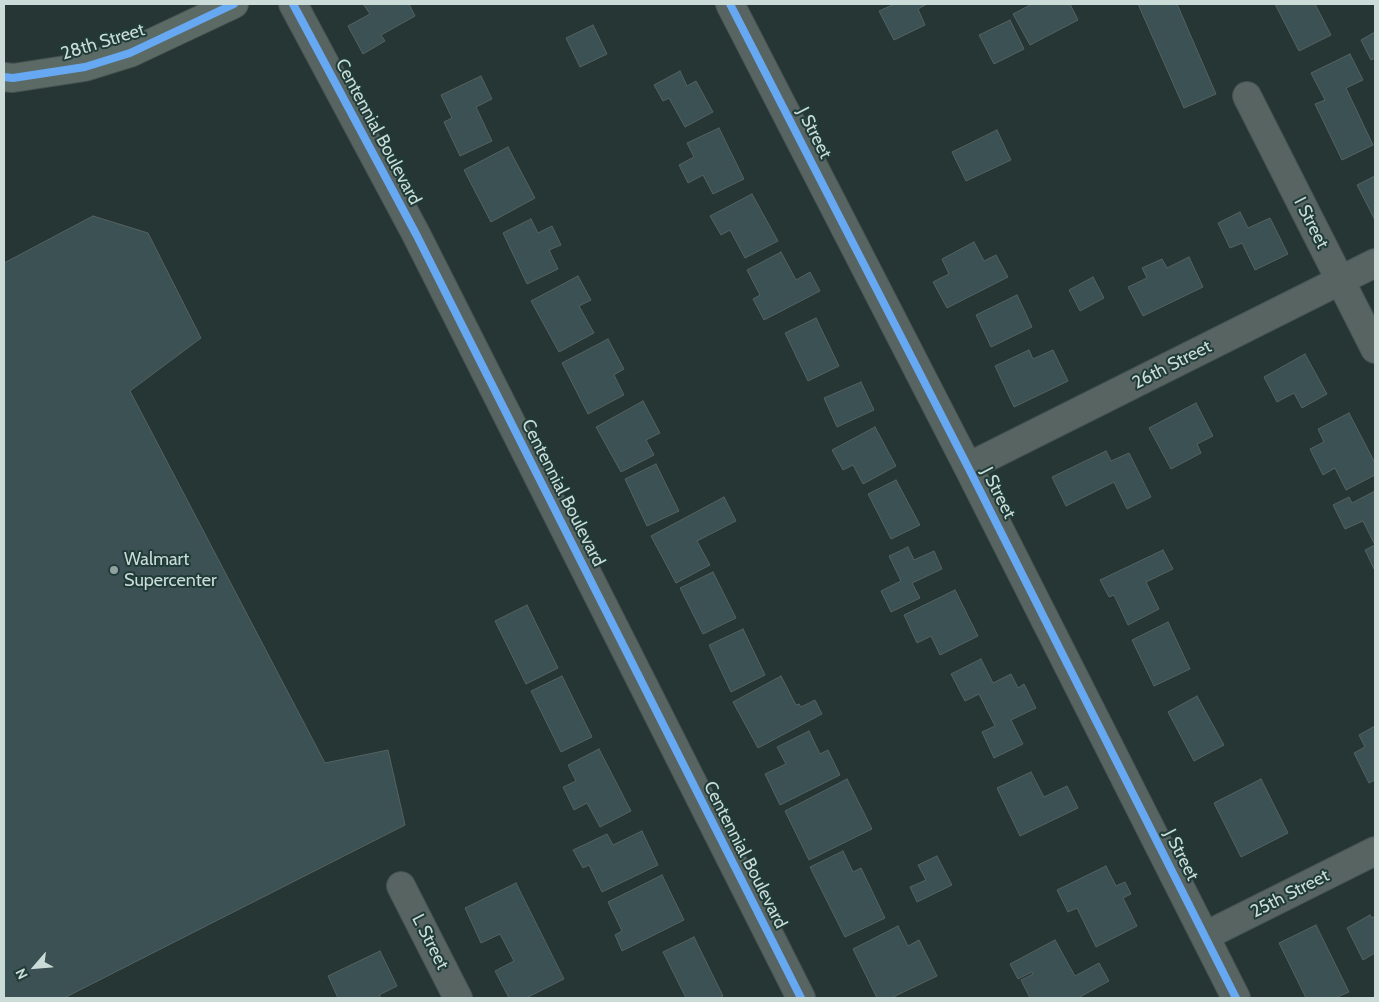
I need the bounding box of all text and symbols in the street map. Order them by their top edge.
street label: 28th Street [58,19,148,65]
street label: Centennial Boulevard [330,55,426,209]
street label: J Street [792,104,836,162]
street label: I Street [1289,194,1333,252]
street label: 26th Street [1129,336,1215,394]
street label: Centennial Boulevard [517,416,609,570]
street label: J Street [976,464,1020,522]
place label: Walmart Supercenter [124,549,217,592]
marker: Walmart Supercenter [108,564,120,576]
street label: Centennial Boulevard [699,778,791,932]
street label: J Street [1159,826,1203,884]
street label: 25th Street [1247,865,1333,923]
street label: L Street [407,911,453,973]
north arrow [10,942,60,992]
text: N [11,965,32,982]

